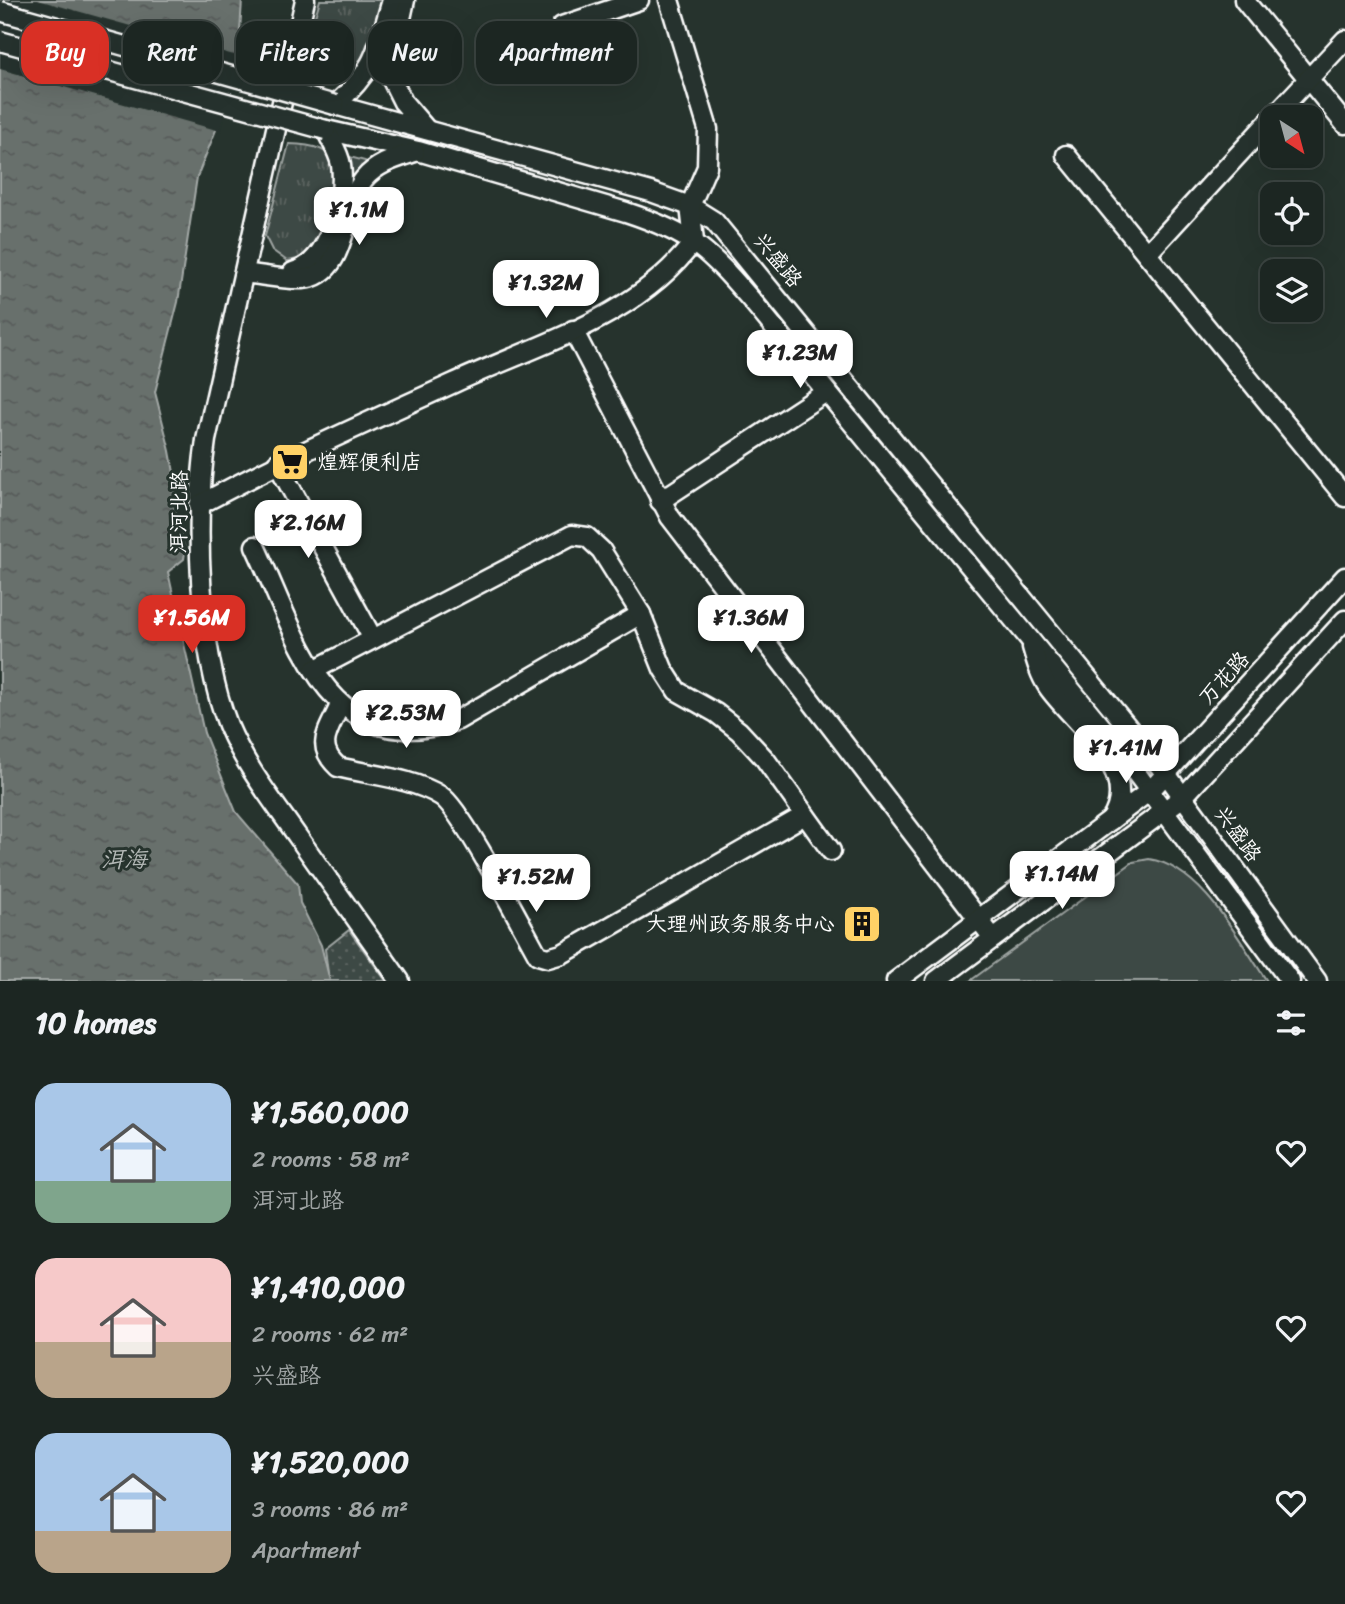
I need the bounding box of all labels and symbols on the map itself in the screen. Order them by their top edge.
north arrow [1260,105,1323,168]
pin: ¥1.1M [310,188,408,247]
street label: 兴盛路 [743,224,813,296]
pin: ¥1.32M [489,260,603,320]
pin: ¥1.23M [743,330,857,390]
supermarket icon: 煌辉便利店 [269,441,311,483]
place label: 煌辉便利店 [317,443,422,481]
street label: 洱河北路 [159,470,199,554]
pin: ¥2.16M [251,500,365,560]
pin: ¥1.56M [135,596,249,655]
pin: ¥1.36M [694,596,808,655]
street label: 万花路 [1189,642,1259,714]
pin: ¥2.53M [349,690,463,750]
pin: ¥1.41M [1069,726,1183,785]
street label: 兴盛路 [1204,797,1272,871]
water label: 洱海 [101,839,149,880]
pin: ¥1.14M [1005,852,1119,911]
pin: ¥1.52M [479,855,593,914]
building icon: 大理州政务服务中心 [841,903,883,945]
place label: 大理州政务服务中心 [646,905,835,943]

